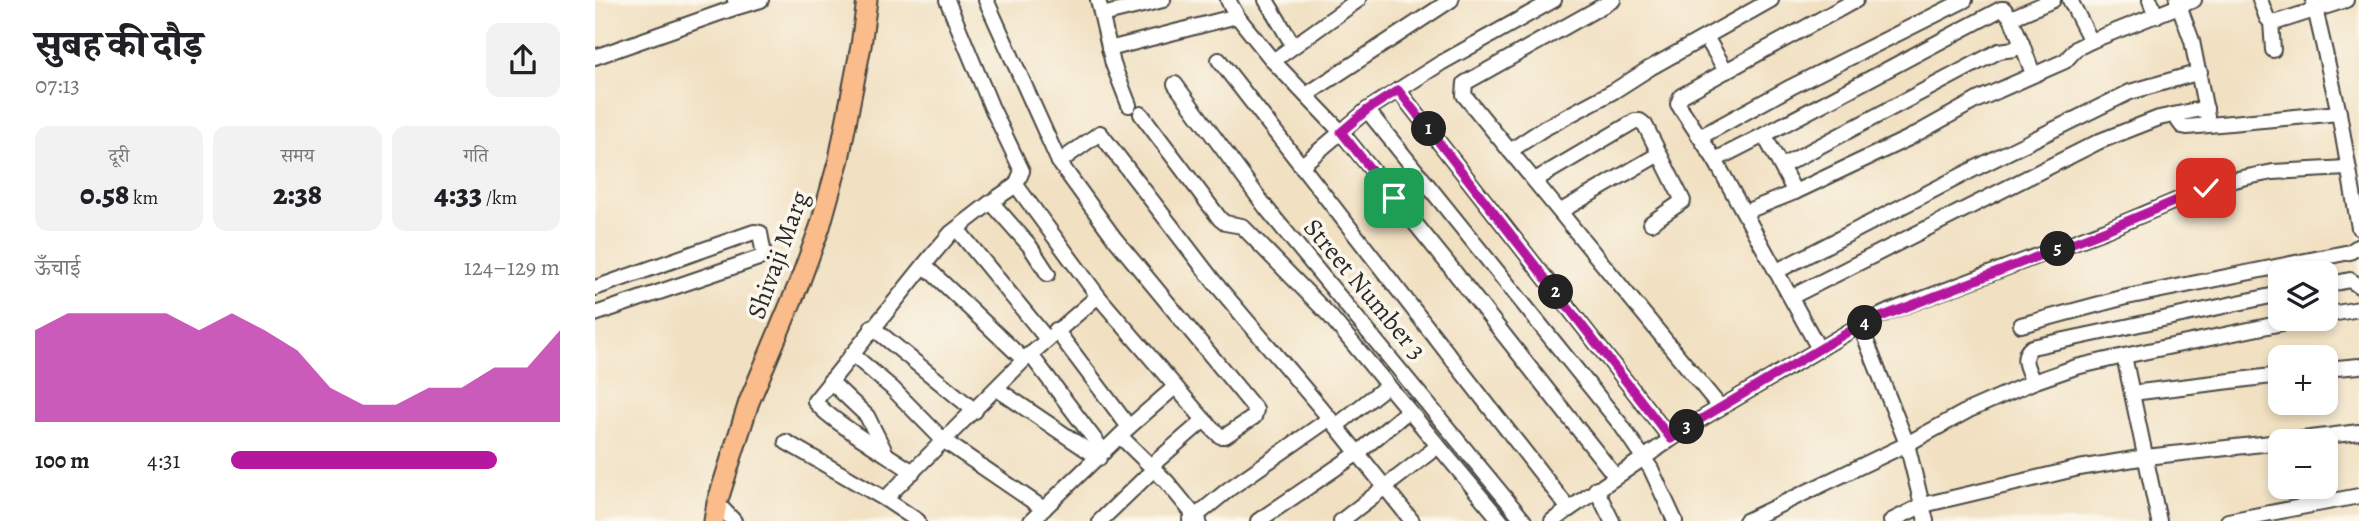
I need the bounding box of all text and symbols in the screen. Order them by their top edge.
text: सुबह की दौड़ [35,18,203,70]
button: share [486,23,560,97]
text: 07:13 [35,70,80,101]
pin: 1 [1411,111,1447,146]
text: 1 [1425,115,1432,141]
text: दूरी [109,143,129,169]
text: समय [281,143,314,169]
text: गति [463,143,488,169]
pin [2176,158,2236,218]
pin [1364,168,1424,228]
icon: check [2187,169,2225,207]
text: 0.58 [80,174,129,214]
text: 2:38 [273,174,322,214]
text: 4:33 [434,174,482,214]
icon: arrive [1375,179,1413,217]
text: km [129,185,158,211]
text: /km [482,185,517,211]
street label: Shivaji Marg [739,186,817,324]
street label: Street Number 3 [1296,211,1434,367]
pin: 5 [2041,232,2075,266]
text: 5 [2053,235,2062,261]
text: ऊँचाई [35,252,80,283]
text: 124–129 m [464,252,560,283]
map controls [2268,261,2338,499]
button: layers [2268,261,2338,331]
pin: 2 [1539,274,1573,310]
text: 2 [1551,278,1560,304]
pin: 4 [1847,306,1883,340]
text: 4 [1860,309,1869,335]
button: + [2268,345,2338,415]
pin: 3 [1669,410,1705,444]
text: 3 [1682,413,1691,439]
button: − [2268,429,2338,499]
text: 100 m [35,445,90,476]
text: 4:31 [147,445,180,476]

